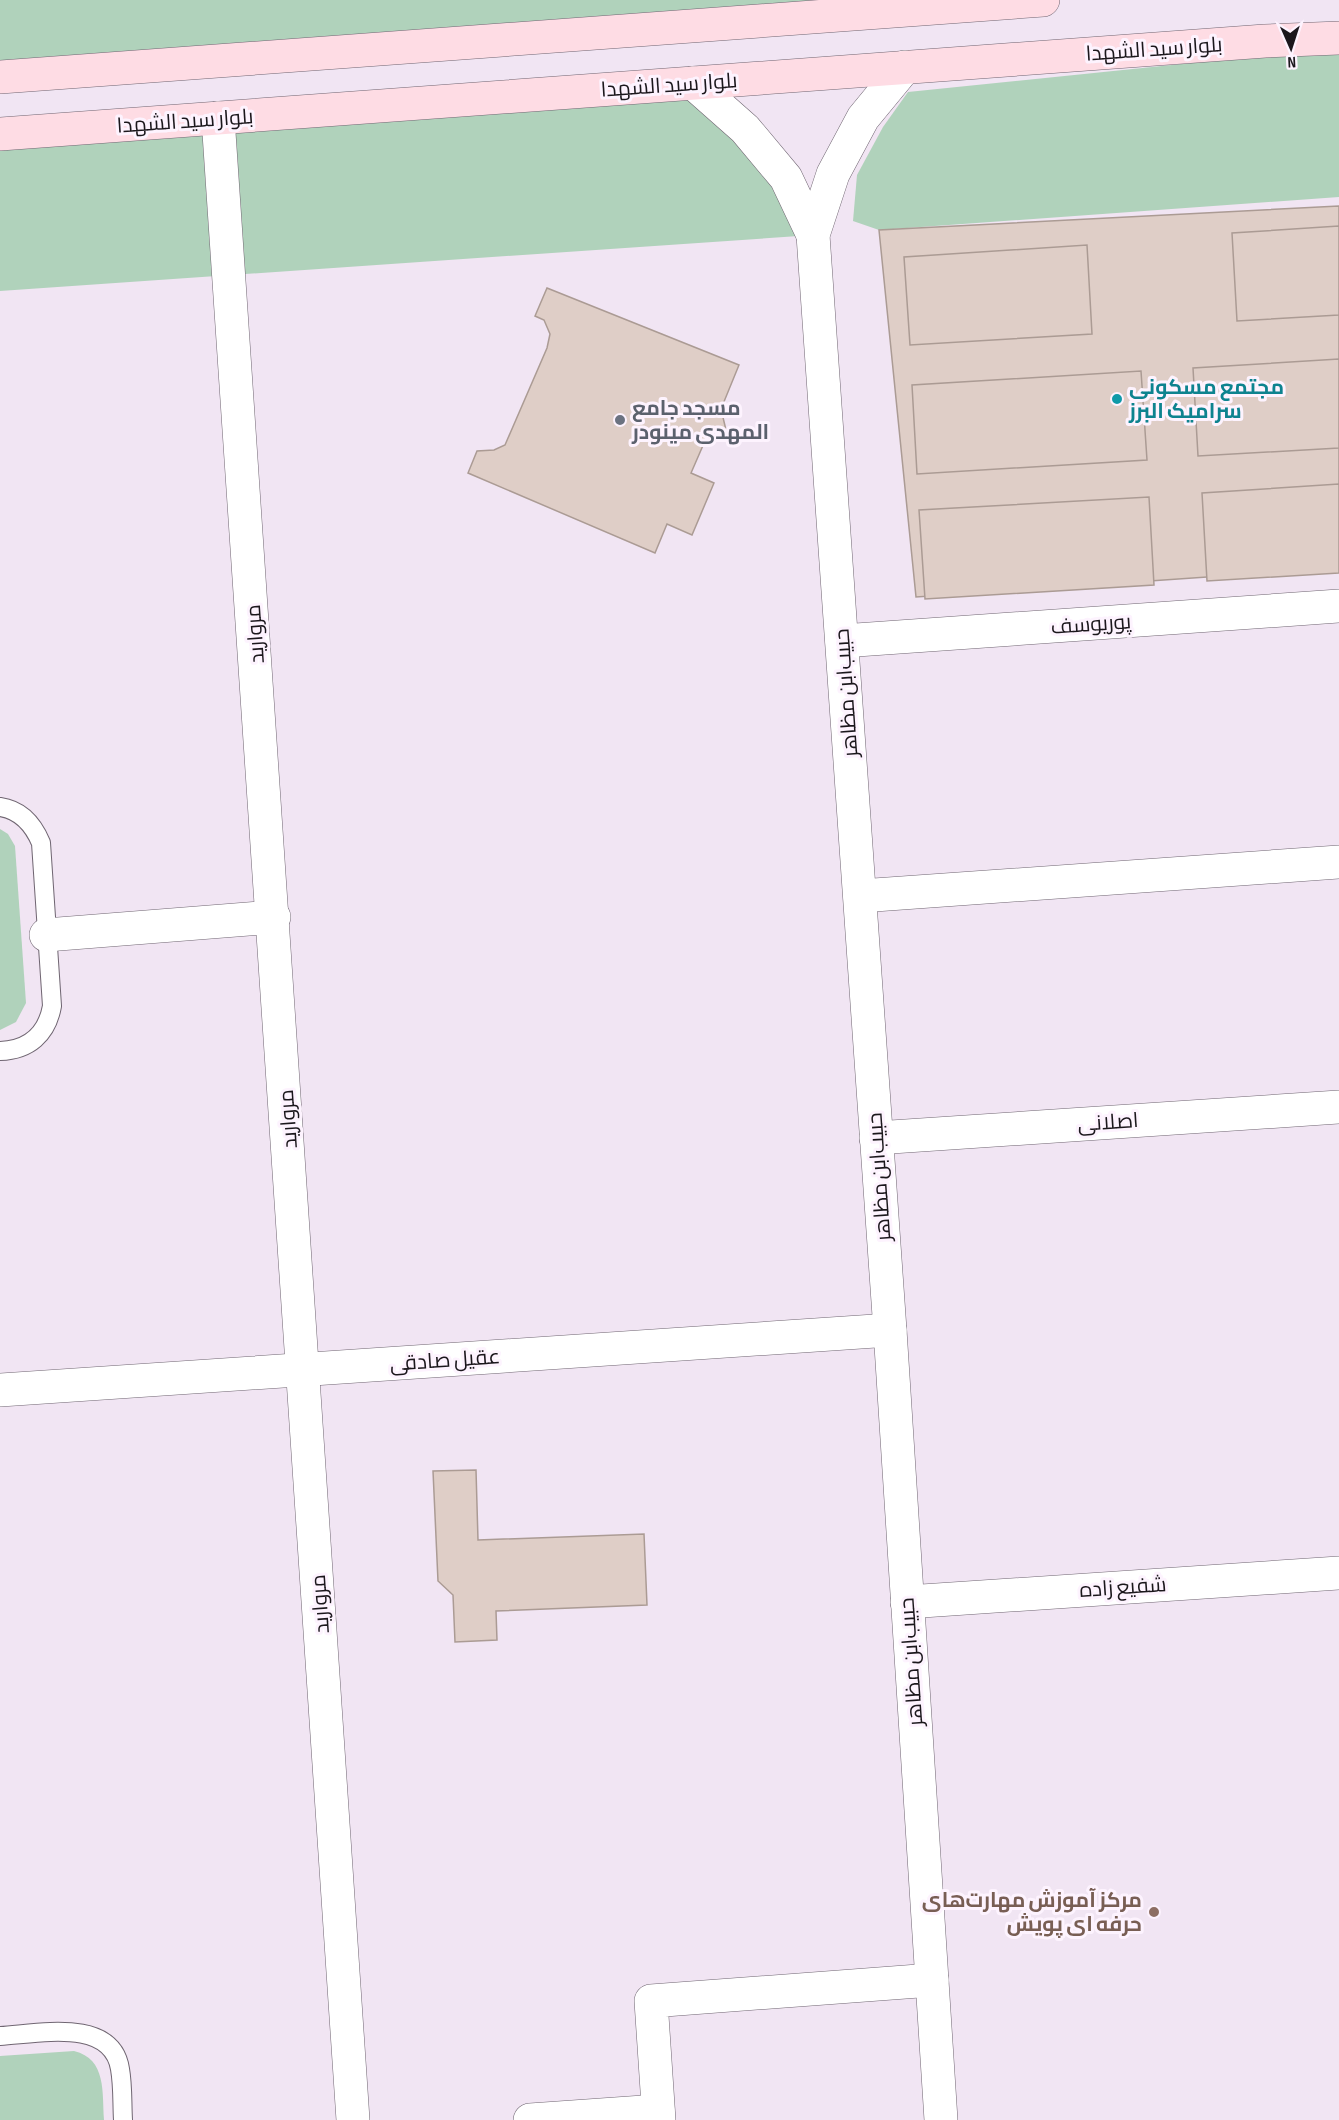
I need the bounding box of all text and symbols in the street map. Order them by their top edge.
north arrow [1261,18,1321,78]
street label: بلوار سید الشهدا [1085,32,1223,67]
text: N [1287,52,1296,71]
street label: بلوار سید الشهدا [600,68,738,103]
street label: بلوار سید الشهدا [116,104,254,139]
place label: مجتمع مسکونی سرامیک البرز [1128,375,1284,424]
marker: مجتمع مسکونی سرامیک البرز [1110,392,1124,406]
place label: مسجد جامع المهدی مینودر [631,396,769,445]
marker: مسجد جامع المهدی مینودر [613,413,627,427]
street label: مروارید [241,604,270,664]
street label: پوریوسف [1050,609,1133,641]
street label: حبیب‌ابن مظاهر [830,628,864,759]
street label: مروارید [274,1089,303,1149]
street label: اصلانی [1077,1108,1139,1137]
street label: حبیب‌ابن مظاهر [863,1112,897,1243]
street label: عقیل صادقی [389,1344,501,1377]
street label: شفیع زاده [1079,1572,1167,1604]
street label: مروارید [306,1574,335,1634]
street label: حبیب‌ابن مظاهر [895,1597,929,1728]
place label: مرکز آموزش مهارت‌های حرفه ای پویش [922,1888,1142,1939]
marker: مرکز آموزش مهارت‌های حرفه ای پویش [1147,1905,1161,1919]

